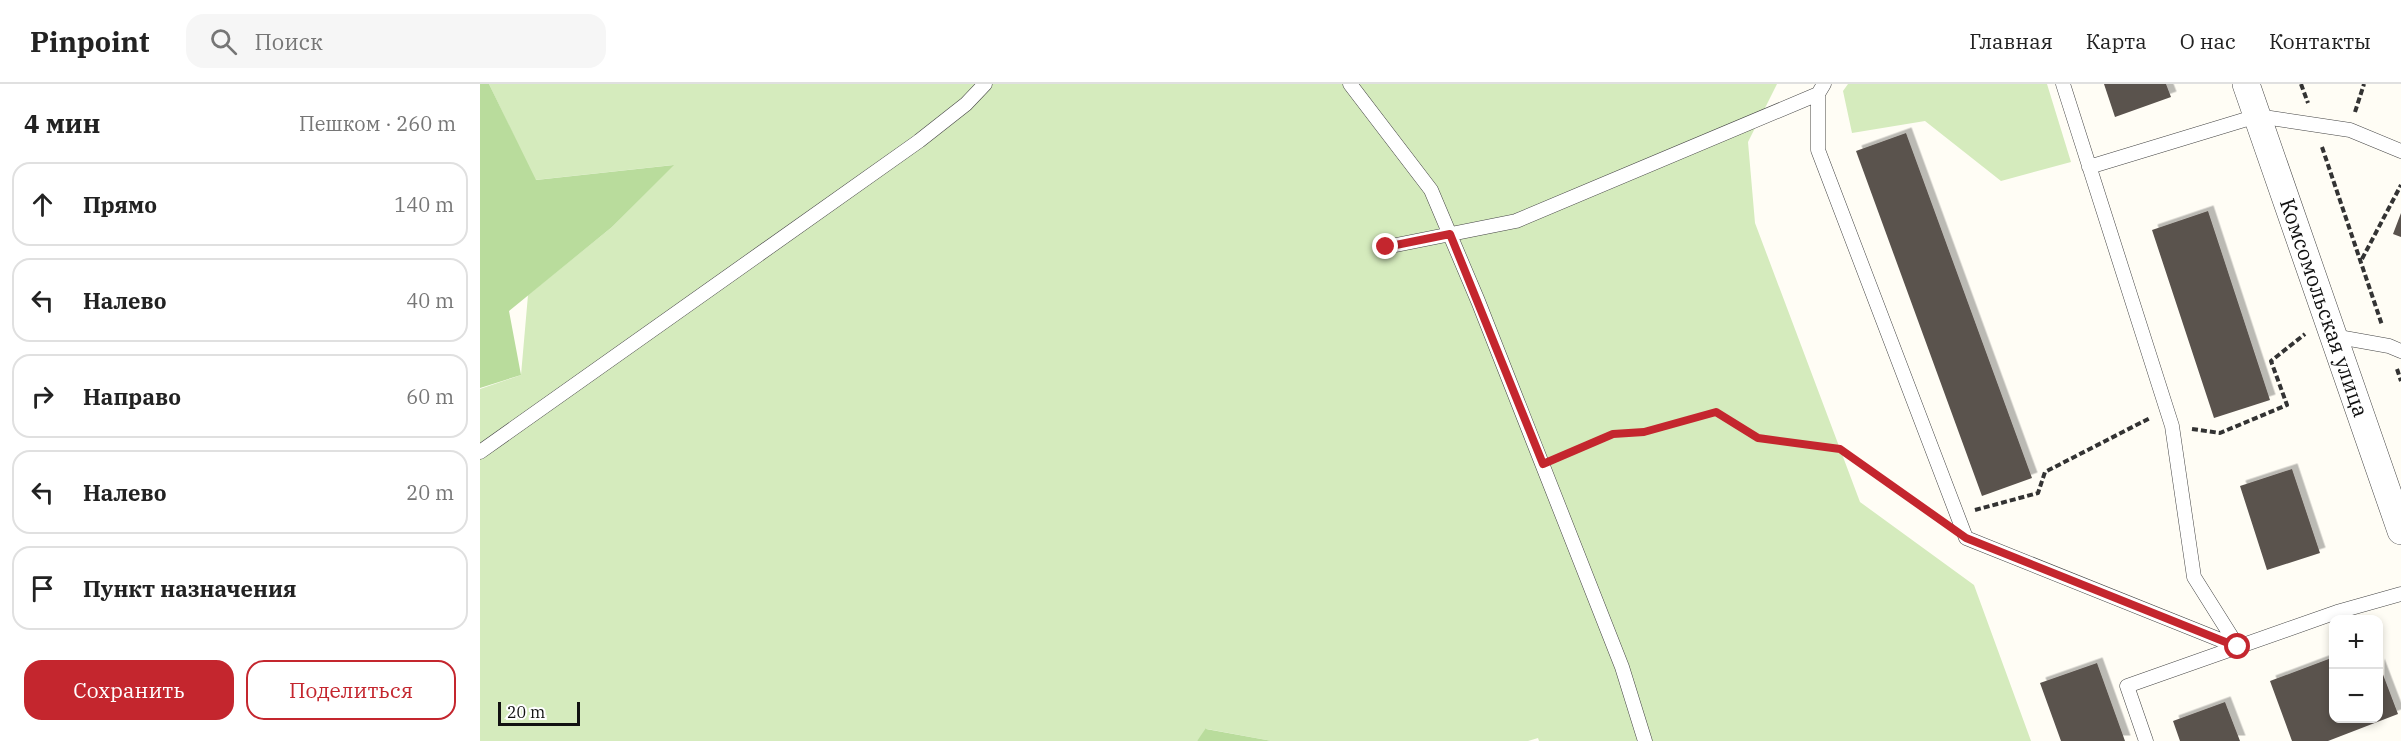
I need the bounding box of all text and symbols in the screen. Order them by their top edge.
search box [186,14,606,68]
text: Pinpoint [30,23,150,60]
icon: search [207,25,240,58]
text: Поиск [255,27,323,56]
text: Главная [1969,27,2053,55]
text: Карта [2086,27,2147,55]
text: О нас [2180,27,2236,55]
text: Контакты [2269,27,2371,55]
text: 4 мин [24,106,100,140]
text: Пешком · 260 m [299,110,456,137]
icon: ahead [26,188,59,221]
text: Прямо [83,190,157,219]
text: 140 m [394,191,454,218]
street label: Комсомольская улица [2274,195,2375,421]
route end [1372,233,1398,259]
icon: left [26,284,59,317]
text: Налево [83,286,167,315]
text: 40 m [406,287,454,314]
icon: right [26,380,59,413]
text: Направо [83,382,181,411]
text: 60 m [406,383,454,410]
icon: left [26,476,59,509]
text: Налево [83,478,167,507]
text: 20 m [406,479,454,506]
icon: arrive [26,572,59,605]
text: Пункт назначения [83,574,297,603]
map controls [2329,615,2383,723]
button: + [2329,615,2383,669]
route start [2224,633,2250,659]
button: Сохранить [24,660,234,720]
button: Поделиться [246,660,456,720]
button: − [2329,669,2383,723]
scale bar [498,699,580,726]
text: 20 m [507,702,545,722]

